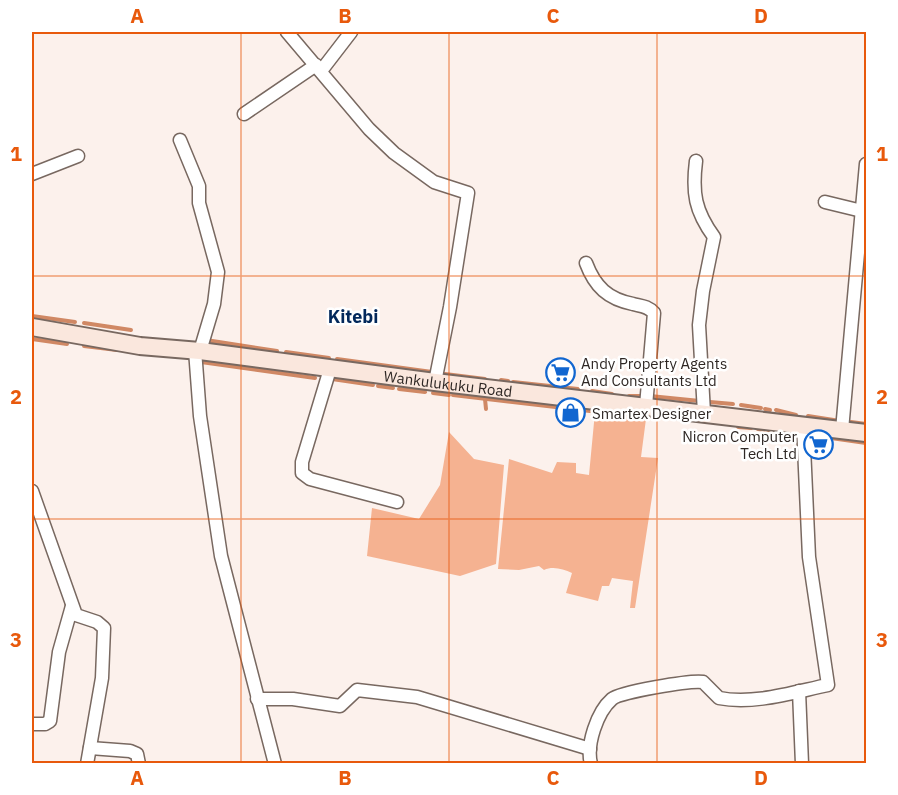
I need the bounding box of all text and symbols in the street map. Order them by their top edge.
text: A [130,2,144,29]
text: B [338,2,352,29]
text: C [546,2,560,29]
text: D [754,2,768,29]
text: 1 [10,140,22,167]
text: 1 [876,140,888,167]
district label: Kitebi [328,305,378,328]
place label: Andy Property Agents And Consultants Ltd [581,354,727,390]
supermarket icon: Andy Property Agents And Consultants Ltd [544,356,576,388]
street label: Wankulukuku Road [383,366,513,401]
text: 2 [10,383,22,410]
text: 2 [876,383,888,410]
shop icon: Smartex Designer [555,397,587,429]
place label: Smartex Designer [592,404,712,423]
place label: Nicron Computer Tech Ltd [682,427,797,463]
supermarket icon: Nicron Computer Tech Ltd [802,429,834,461]
text: 3 [10,626,22,653]
text: 3 [876,626,888,653]
text: A [130,764,144,791]
text: B [338,764,352,791]
text: C [546,764,560,791]
text: D [754,764,768,791]

